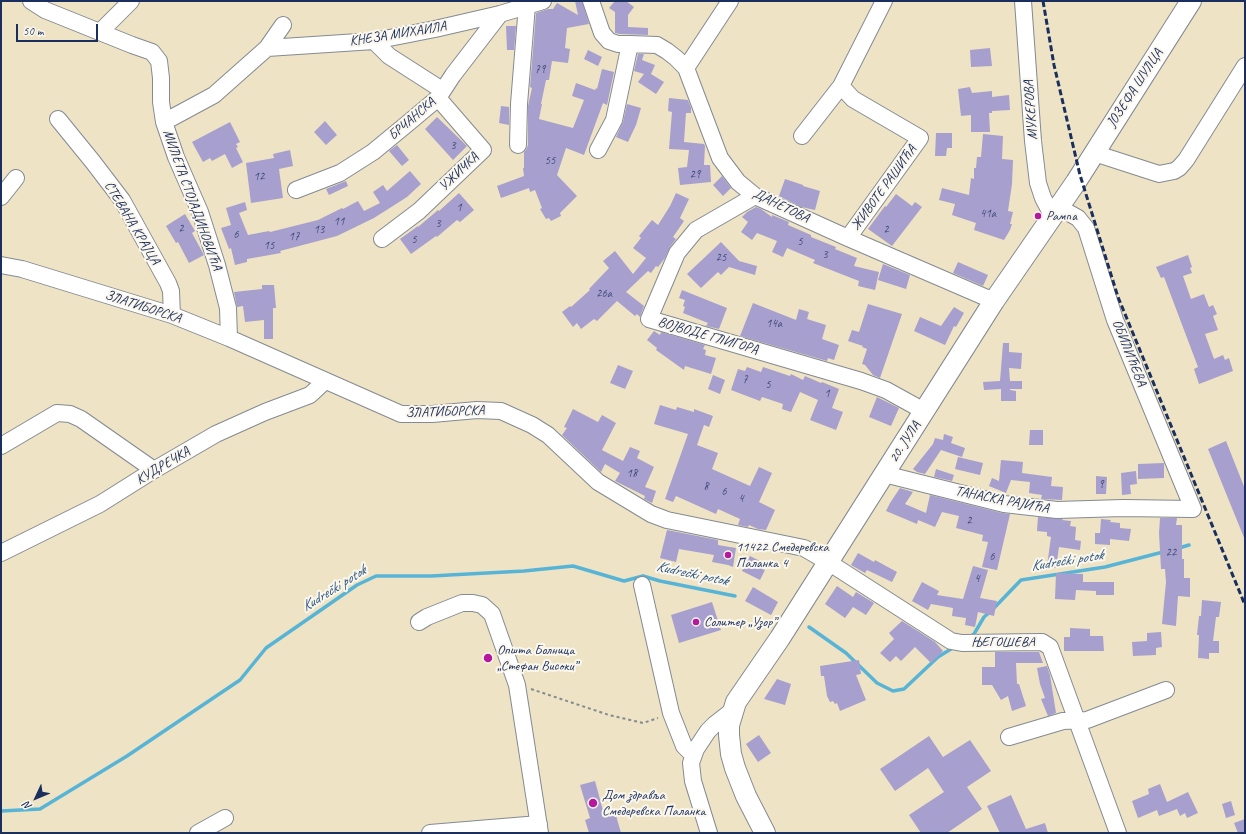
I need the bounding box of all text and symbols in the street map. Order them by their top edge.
scale bar [18,16,100,42]
street label: КНЕЗА МИХАИЛА [348,18,448,50]
text: 50 m [23,23,43,39]
street label: ЈОЗЕФА ШУЛЦА [1103,46,1167,130]
house number: 79 [535,63,545,77]
street label: МУКЕРОВА [1021,80,1041,140]
street label: БРЧАНСКА [385,94,439,144]
street label: МИЛЕТА СТОЈАДИНОВИЋА [159,127,225,273]
house number: 3 [450,139,456,153]
street label: ЖИВОТЕ РАШИЋА [848,142,920,234]
street label: УЖИЧКА [436,149,482,195]
house number: 55 [545,154,555,168]
house number: 29 [690,168,700,182]
house number: 12 [254,170,264,184]
street label: СТЕВАНА КРАЈЦА [101,178,163,268]
street label: ДАНЕТОВА [750,185,812,227]
house number: 1 [456,201,462,215]
house number: 41a [980,207,996,221]
place label: Рампа [1046,208,1077,224]
marker: Рампа [1033,211,1043,221]
house number: 11 [334,215,344,229]
house number: 3 [435,217,441,231]
house number: 2 [178,222,184,236]
house number: 13 [314,223,324,237]
house number: 2 [883,223,889,237]
house number: 6 [233,228,239,242]
house number: 17 [289,230,299,244]
house number: 5 [411,233,417,247]
house number: 5 [797,235,803,249]
house number: 15 [264,239,274,253]
house number: 3 [822,248,828,262]
house number: 25 [716,251,726,265]
street label: ЗЛАТИБОРСКА [103,287,183,327]
house number: 26a [596,287,612,301]
street label: ВОЈВОДЕ ГЛИГОРА [656,314,760,358]
house number: 14a [766,317,782,331]
street label: ОБИЛИЋЕВА [1108,317,1150,389]
house number: 7 [742,373,748,387]
house number: 5 [765,378,771,392]
house number: 1 [824,387,830,401]
street label: ЗЛАТИБОРСКА [405,402,485,422]
street label: 20. ЈУЛА [886,418,924,466]
street label: КУДРЕЧКА [133,443,193,489]
house number: 18 [627,467,637,481]
house number: 9 [1098,478,1104,492]
house number: 8 [703,480,709,494]
street label: ТАНАСКА РАЈИЋА [954,483,1050,517]
house number: 6 [721,485,727,499]
house number: 4 [738,492,744,506]
house number: 2 [966,514,972,528]
place label: 11422 Смедеревска Паланка 4 [736,539,829,572]
water label: Kudrečki potok [1030,546,1104,576]
house number: 22 [1166,546,1176,560]
marker: 11422 Смедеревска Паланка 4 [723,550,733,560]
house number: 6 [989,550,995,564]
water label: Kudrečki potok [655,558,729,590]
water label: Kudrečki potok [299,562,369,616]
house number: 4 [974,572,980,586]
place label: Солитер „Узор” [704,614,776,630]
marker: Солитер „Узор” [691,617,701,627]
street label: ЊЕГОШЕВА [971,634,1035,650]
place label: Општа Болница „Стефан Високи” [497,642,577,674]
marker: Општа Болница „Стефан Високи” [482,652,494,664]
north arrow [16,778,56,818]
place label: Дом здравља Смедеревска Паланка [602,787,705,820]
marker: Дом здравља Смедеревска Паланка [587,797,599,809]
text: N [20,799,35,814]

